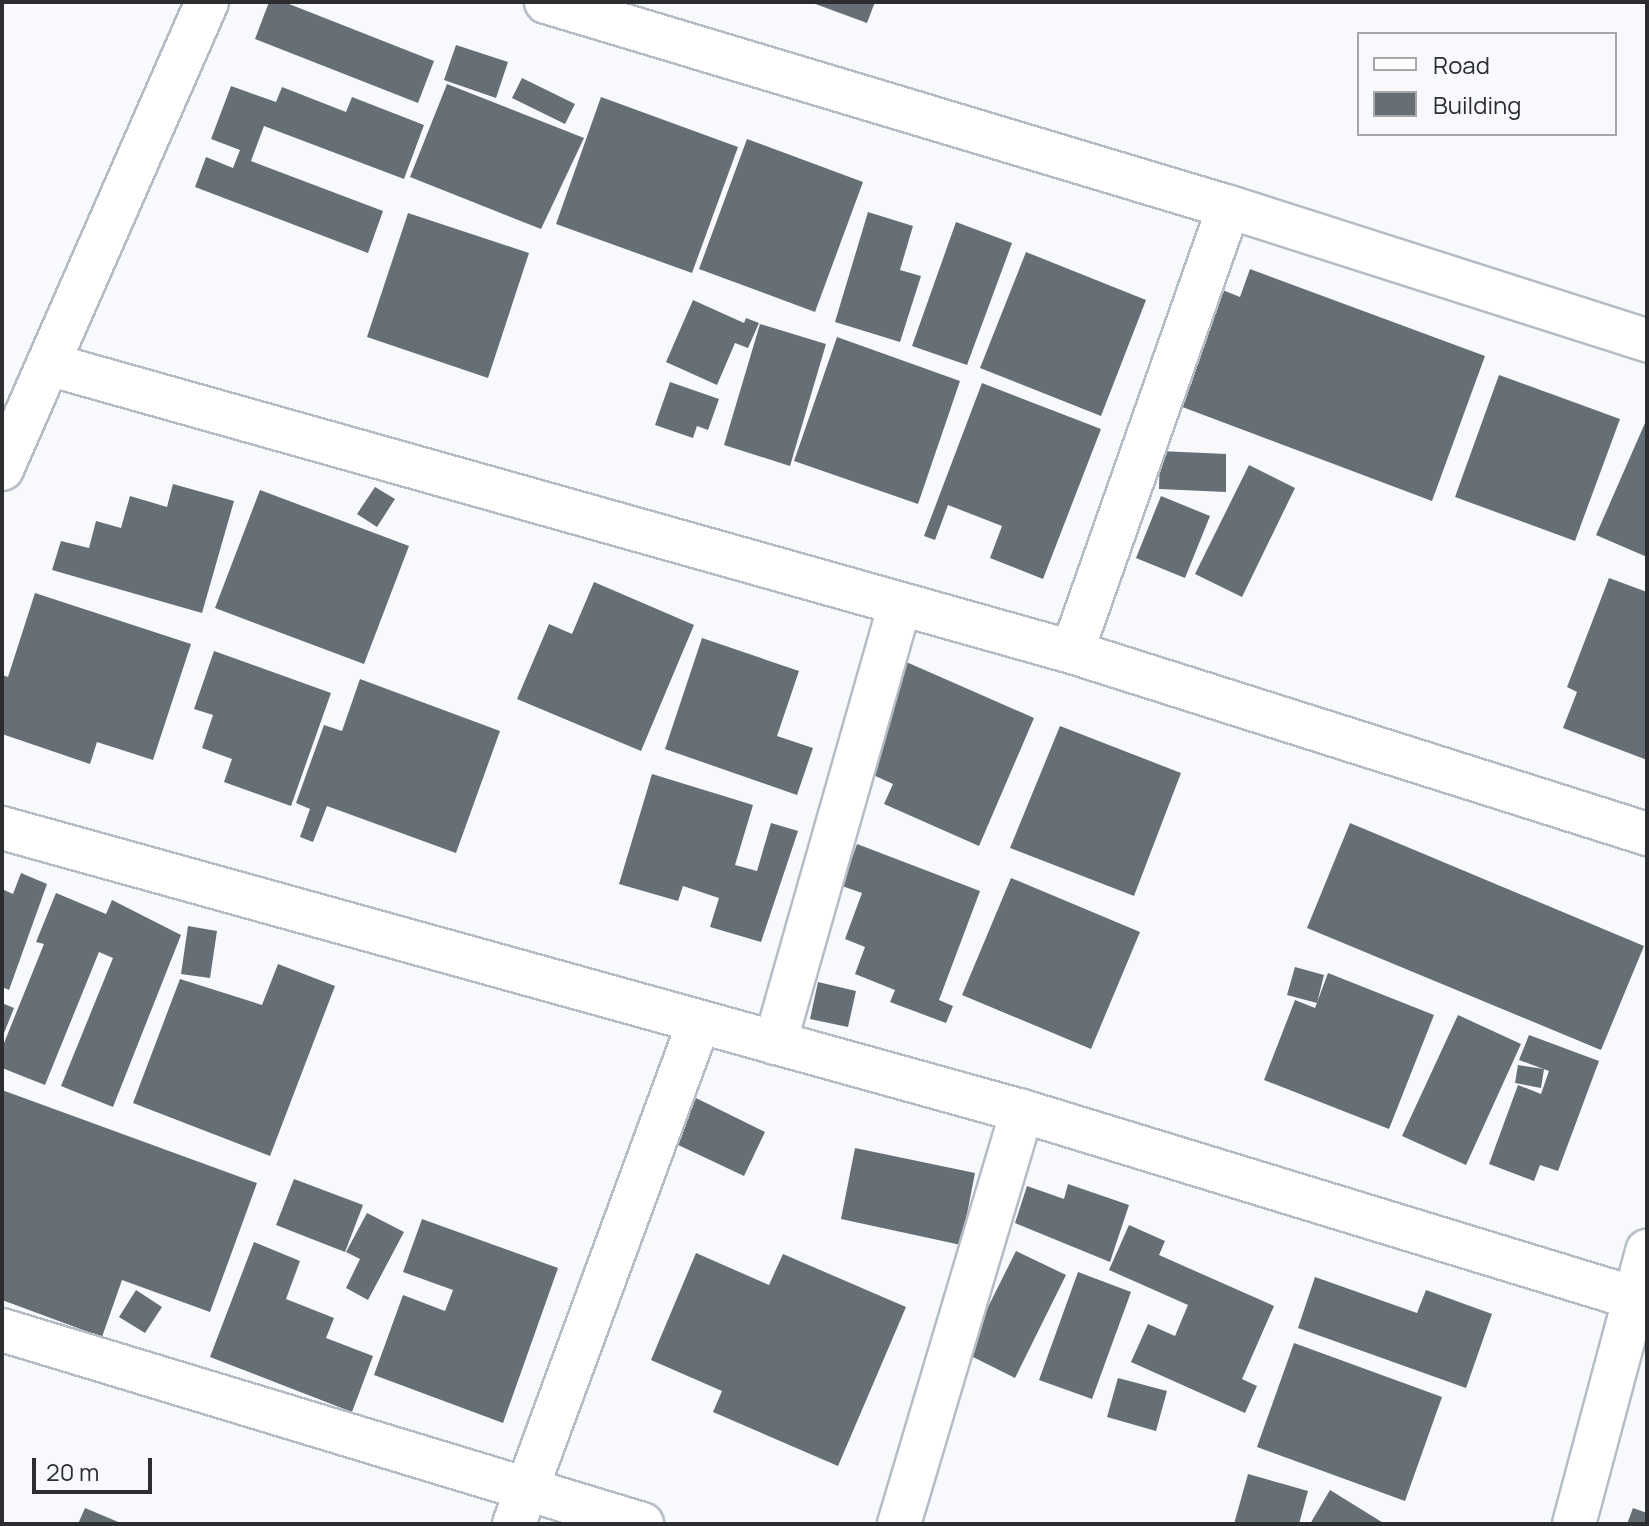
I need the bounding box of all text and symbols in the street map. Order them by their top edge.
legend [1357,32,1617,136]
text: Road [1433,48,1490,81]
text: Building [1433,88,1521,121]
scale bar [36,1442,156,1492]
text: 20 m [46,1455,99,1488]

